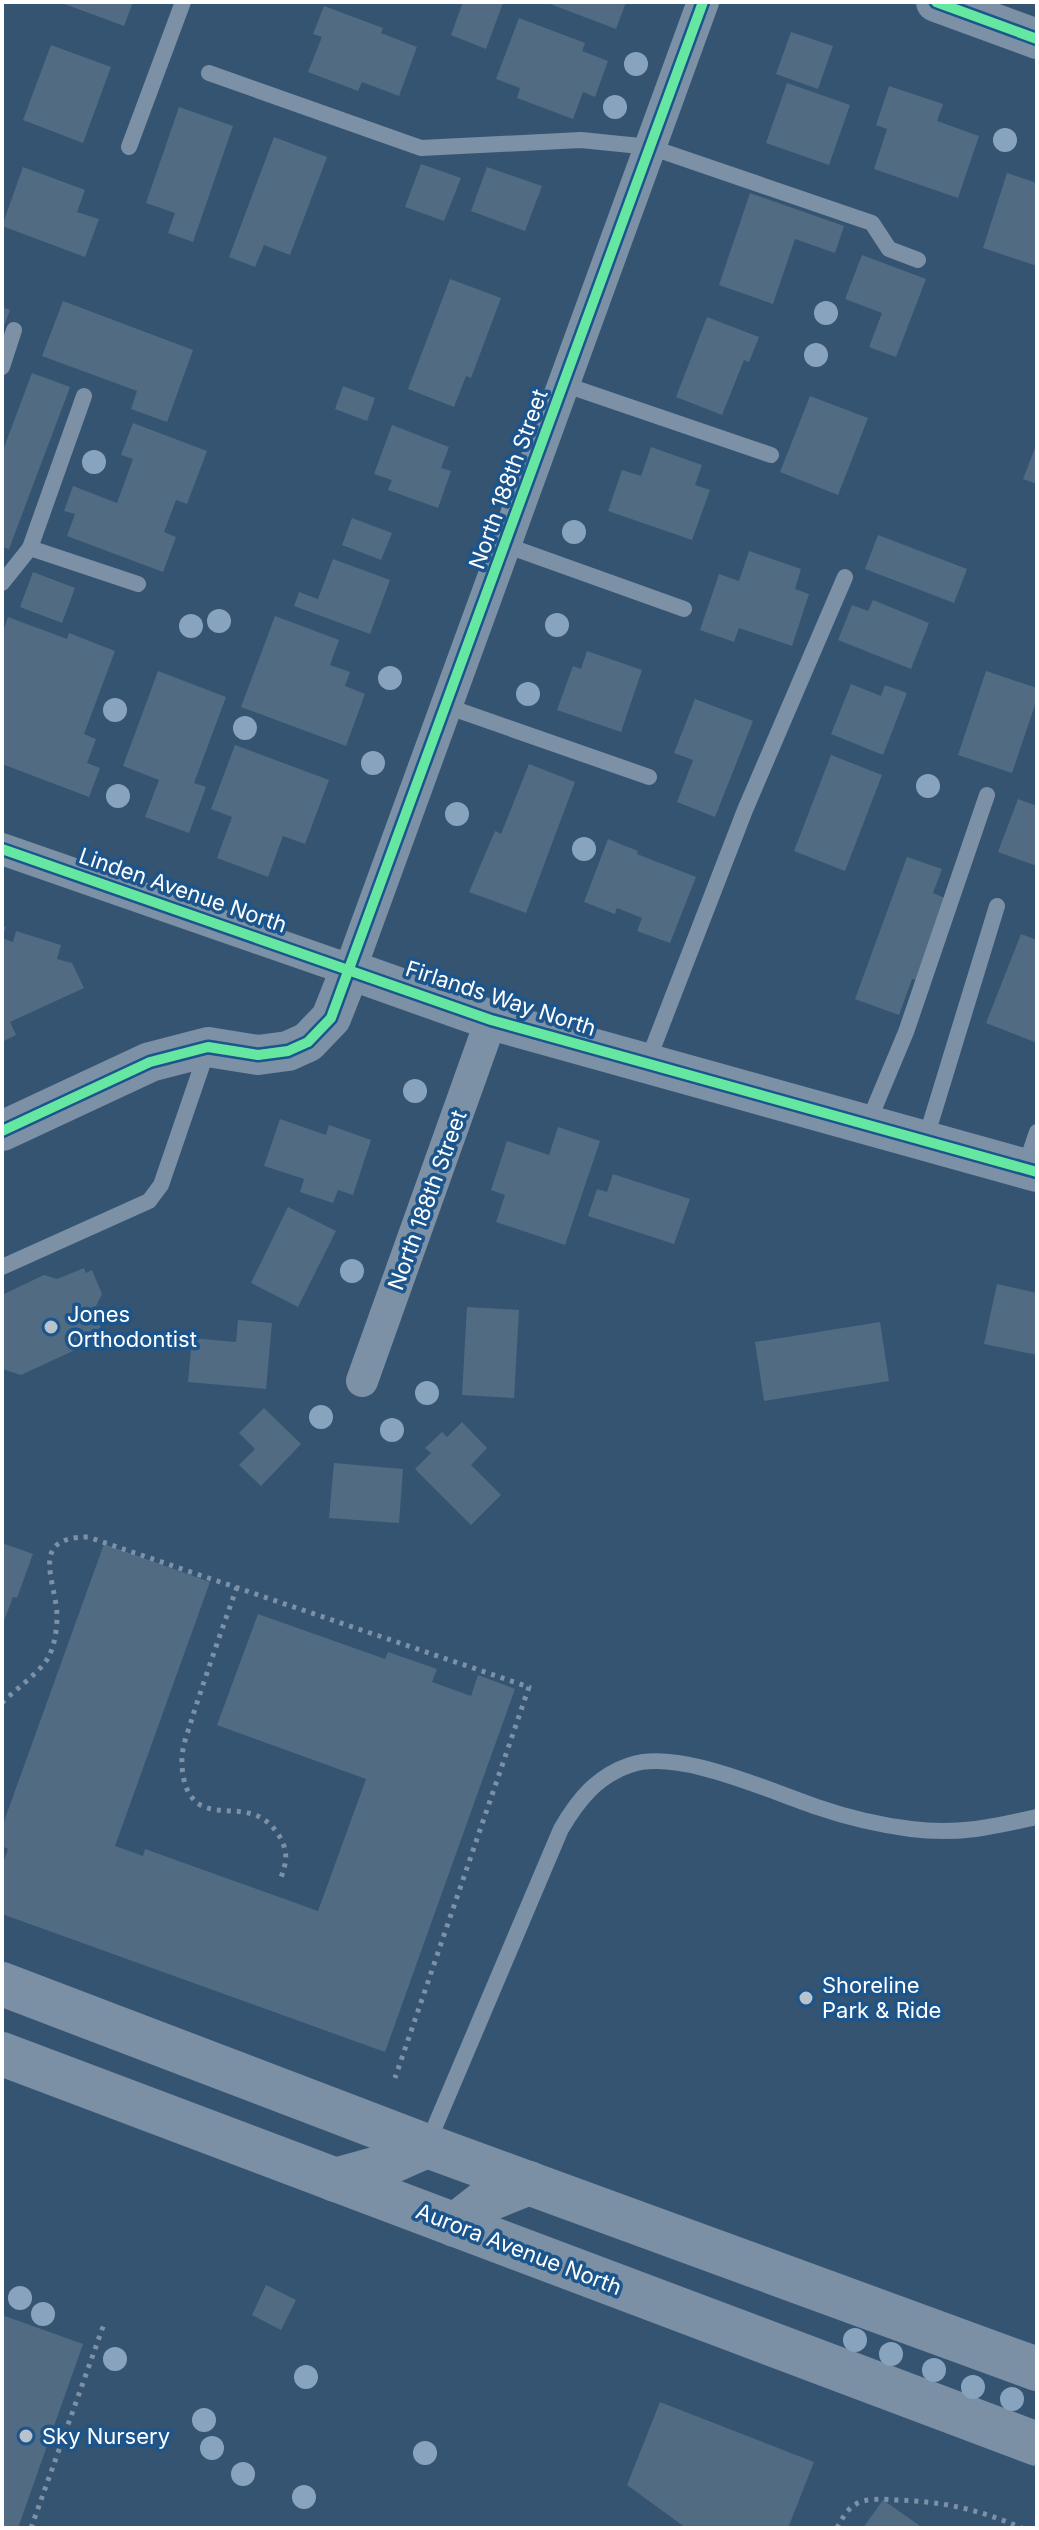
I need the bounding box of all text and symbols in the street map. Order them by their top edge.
street label: North 188th Street [463,386,553,572]
street label: Linden Avenue North [76,842,290,938]
street label: Firlands Way North [403,955,599,1041]
street label: North 188th Street [382,1107,472,1293]
place label: Jones Orthodontist [67,1301,197,1352]
marker: Jones Orthodontist [42,1318,60,1336]
place label: Shoreline Park & Ride [822,1972,941,2023]
marker: Shoreline Park & Ride [797,1989,815,2007]
street label: Aurora Avenue North [412,2198,626,2300]
place label: Sky Nursery [42,2423,170,2449]
marker: Sky Nursery [17,2427,35,2445]

